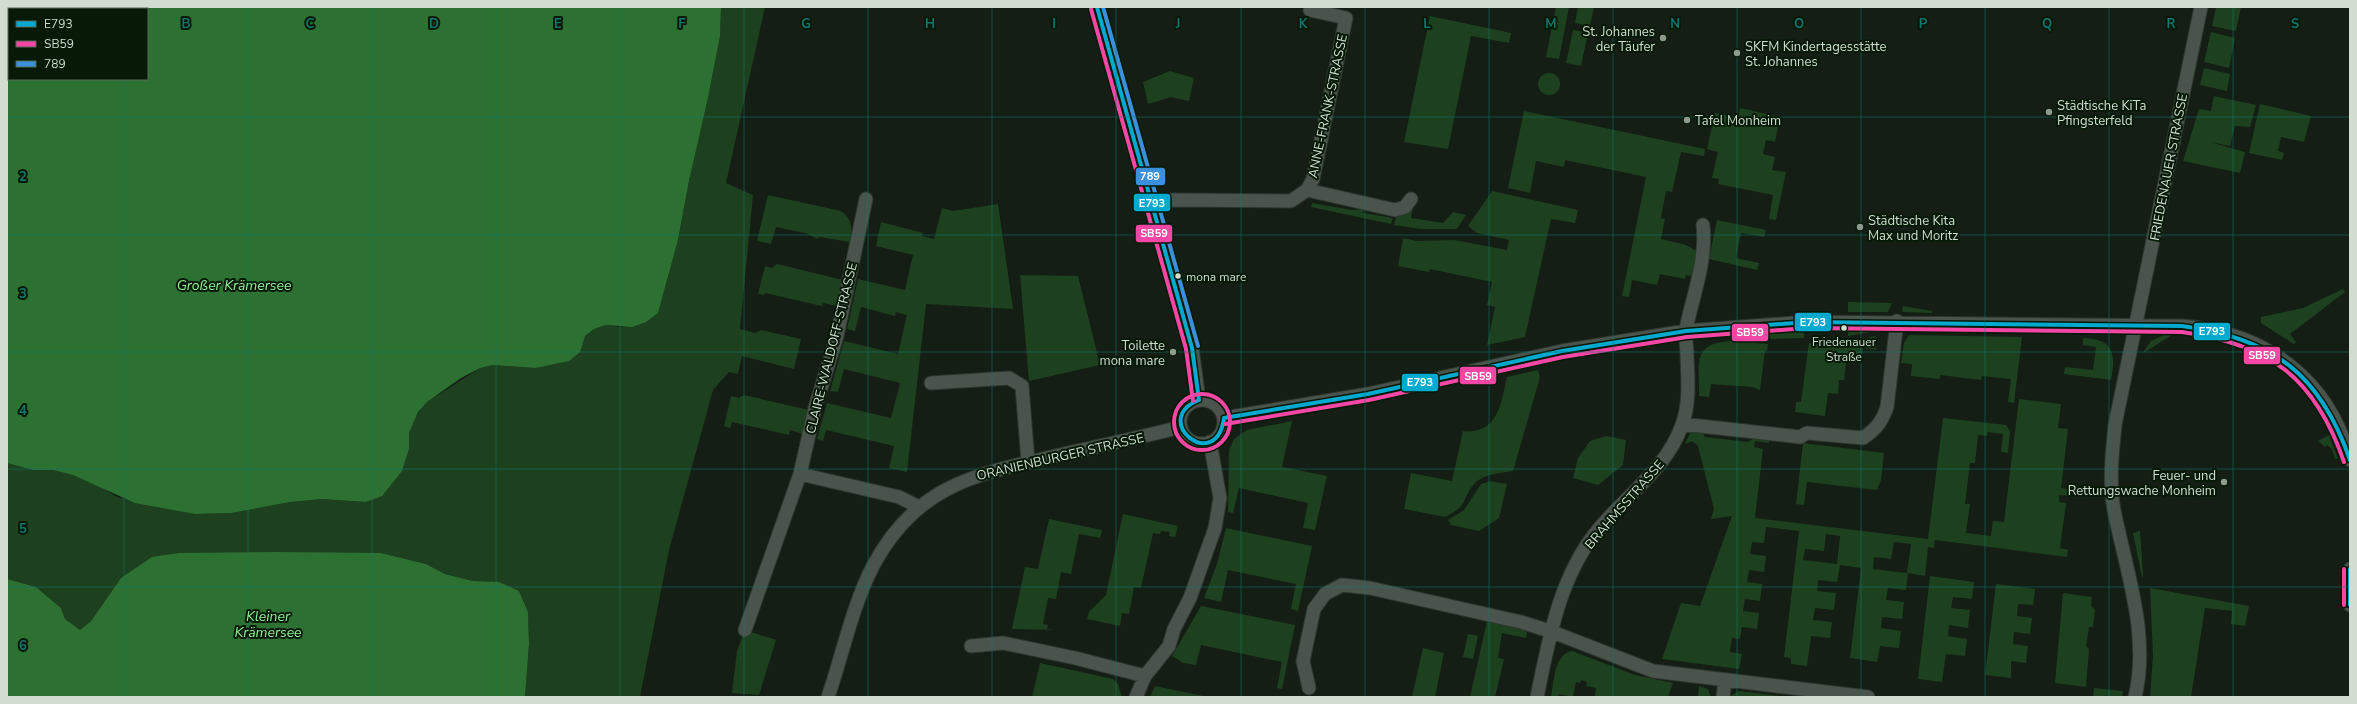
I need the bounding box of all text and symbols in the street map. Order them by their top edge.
legend [8,8,148,80]
text: B [182,15,191,33]
text: C [306,15,315,33]
text: D [429,15,439,33]
text: E [554,15,562,33]
text: F [678,15,686,33]
text: G [801,15,811,33]
text: H [925,15,935,33]
text: I [1052,15,1056,33]
text: J [1175,15,1180,33]
text: K [1299,15,1308,33]
text: L [1423,15,1431,33]
text: M [1545,15,1557,33]
text: N [1670,15,1680,33]
text: O [1794,15,1804,33]
text: P [1919,15,1928,33]
text: Q [2042,15,2052,33]
text: R [2167,15,2176,33]
text: S [2291,15,2299,33]
text: E793 [44,16,73,32]
place label: St. Johannes der Täufer [1582,23,1655,56]
street label: ANNE-FRANK-STRASSE [1304,33,1352,180]
marker: St. Johannes der Täufer [1658,33,1668,43]
text: SB59 [44,36,74,52]
place label: SKFM Kindertagesstätte St. Johannes [1745,38,1886,71]
marker: SKFM Kindertagesstätte St. Johannes [1732,48,1742,58]
text: 789 [44,56,66,72]
street label: FRIEDENAUER STRASSE [2146,92,2192,242]
place label: Städtische KiTa Pfingsterfeld [2057,97,2146,130]
marker: Städtische KiTa Pfingsterfeld [2044,107,2054,117]
place label: Tafel Monheim [1695,112,1781,130]
marker: Tafel Monheim [1682,115,1692,125]
line badge: 789 [1135,167,1166,186]
text: 2 [19,168,27,186]
text: 789 [1140,169,1160,184]
line badge: E793 [1133,193,1171,212]
text: E793 [1139,196,1165,211]
place label: Städtische Kita Max und Moritz [1868,212,1958,245]
marker: Städtische Kita Max und Moritz [1855,222,1865,232]
line badge: SB59 [1135,224,1173,243]
text: SB59 [1140,226,1168,241]
street label: CLAIRE-WALDOFF-STRASSE [802,261,862,436]
place label: mona mare [1186,269,1246,285]
marker: mona mare [1173,271,1183,281]
water label: Großer Krämersee [177,276,292,295]
text: 3 [19,285,27,303]
line badge: E793 [1794,312,1832,332]
text: E793 [1800,315,1826,330]
line badge: E793 [2193,322,2231,341]
line badge: SB59 [1731,323,1769,342]
marker: Friedenauer Straße [1839,323,1849,333]
text: E793 [2199,324,2225,339]
text: SB59 [1736,325,1764,340]
place label: Friedenauer Straße [1812,334,1877,365]
place label: Toilette mona mare [1100,337,1165,370]
line badge: SB59 [2243,346,2281,365]
marker: Toilette mona mare [1168,347,1178,357]
text: SB59 [2248,348,2276,363]
line badge: SB59 [1459,366,1497,385]
text: SB59 [1464,369,1492,384]
line badge: E793 [1401,373,1439,392]
text: E793 [1407,375,1433,390]
text: 4 [19,402,27,420]
street label: ORANIENBURGER STRASSE [975,429,1146,485]
street label: BRAHMSSTRASSE [1581,456,1669,553]
place label: Feuer- und Rettungswache Monheim [2068,467,2216,500]
marker: Feuer- und Rettungswache Monheim [2219,477,2229,487]
text: 5 [19,520,27,538]
water label: Kleiner Krämersee [234,607,302,642]
text: 6 [19,637,27,655]

